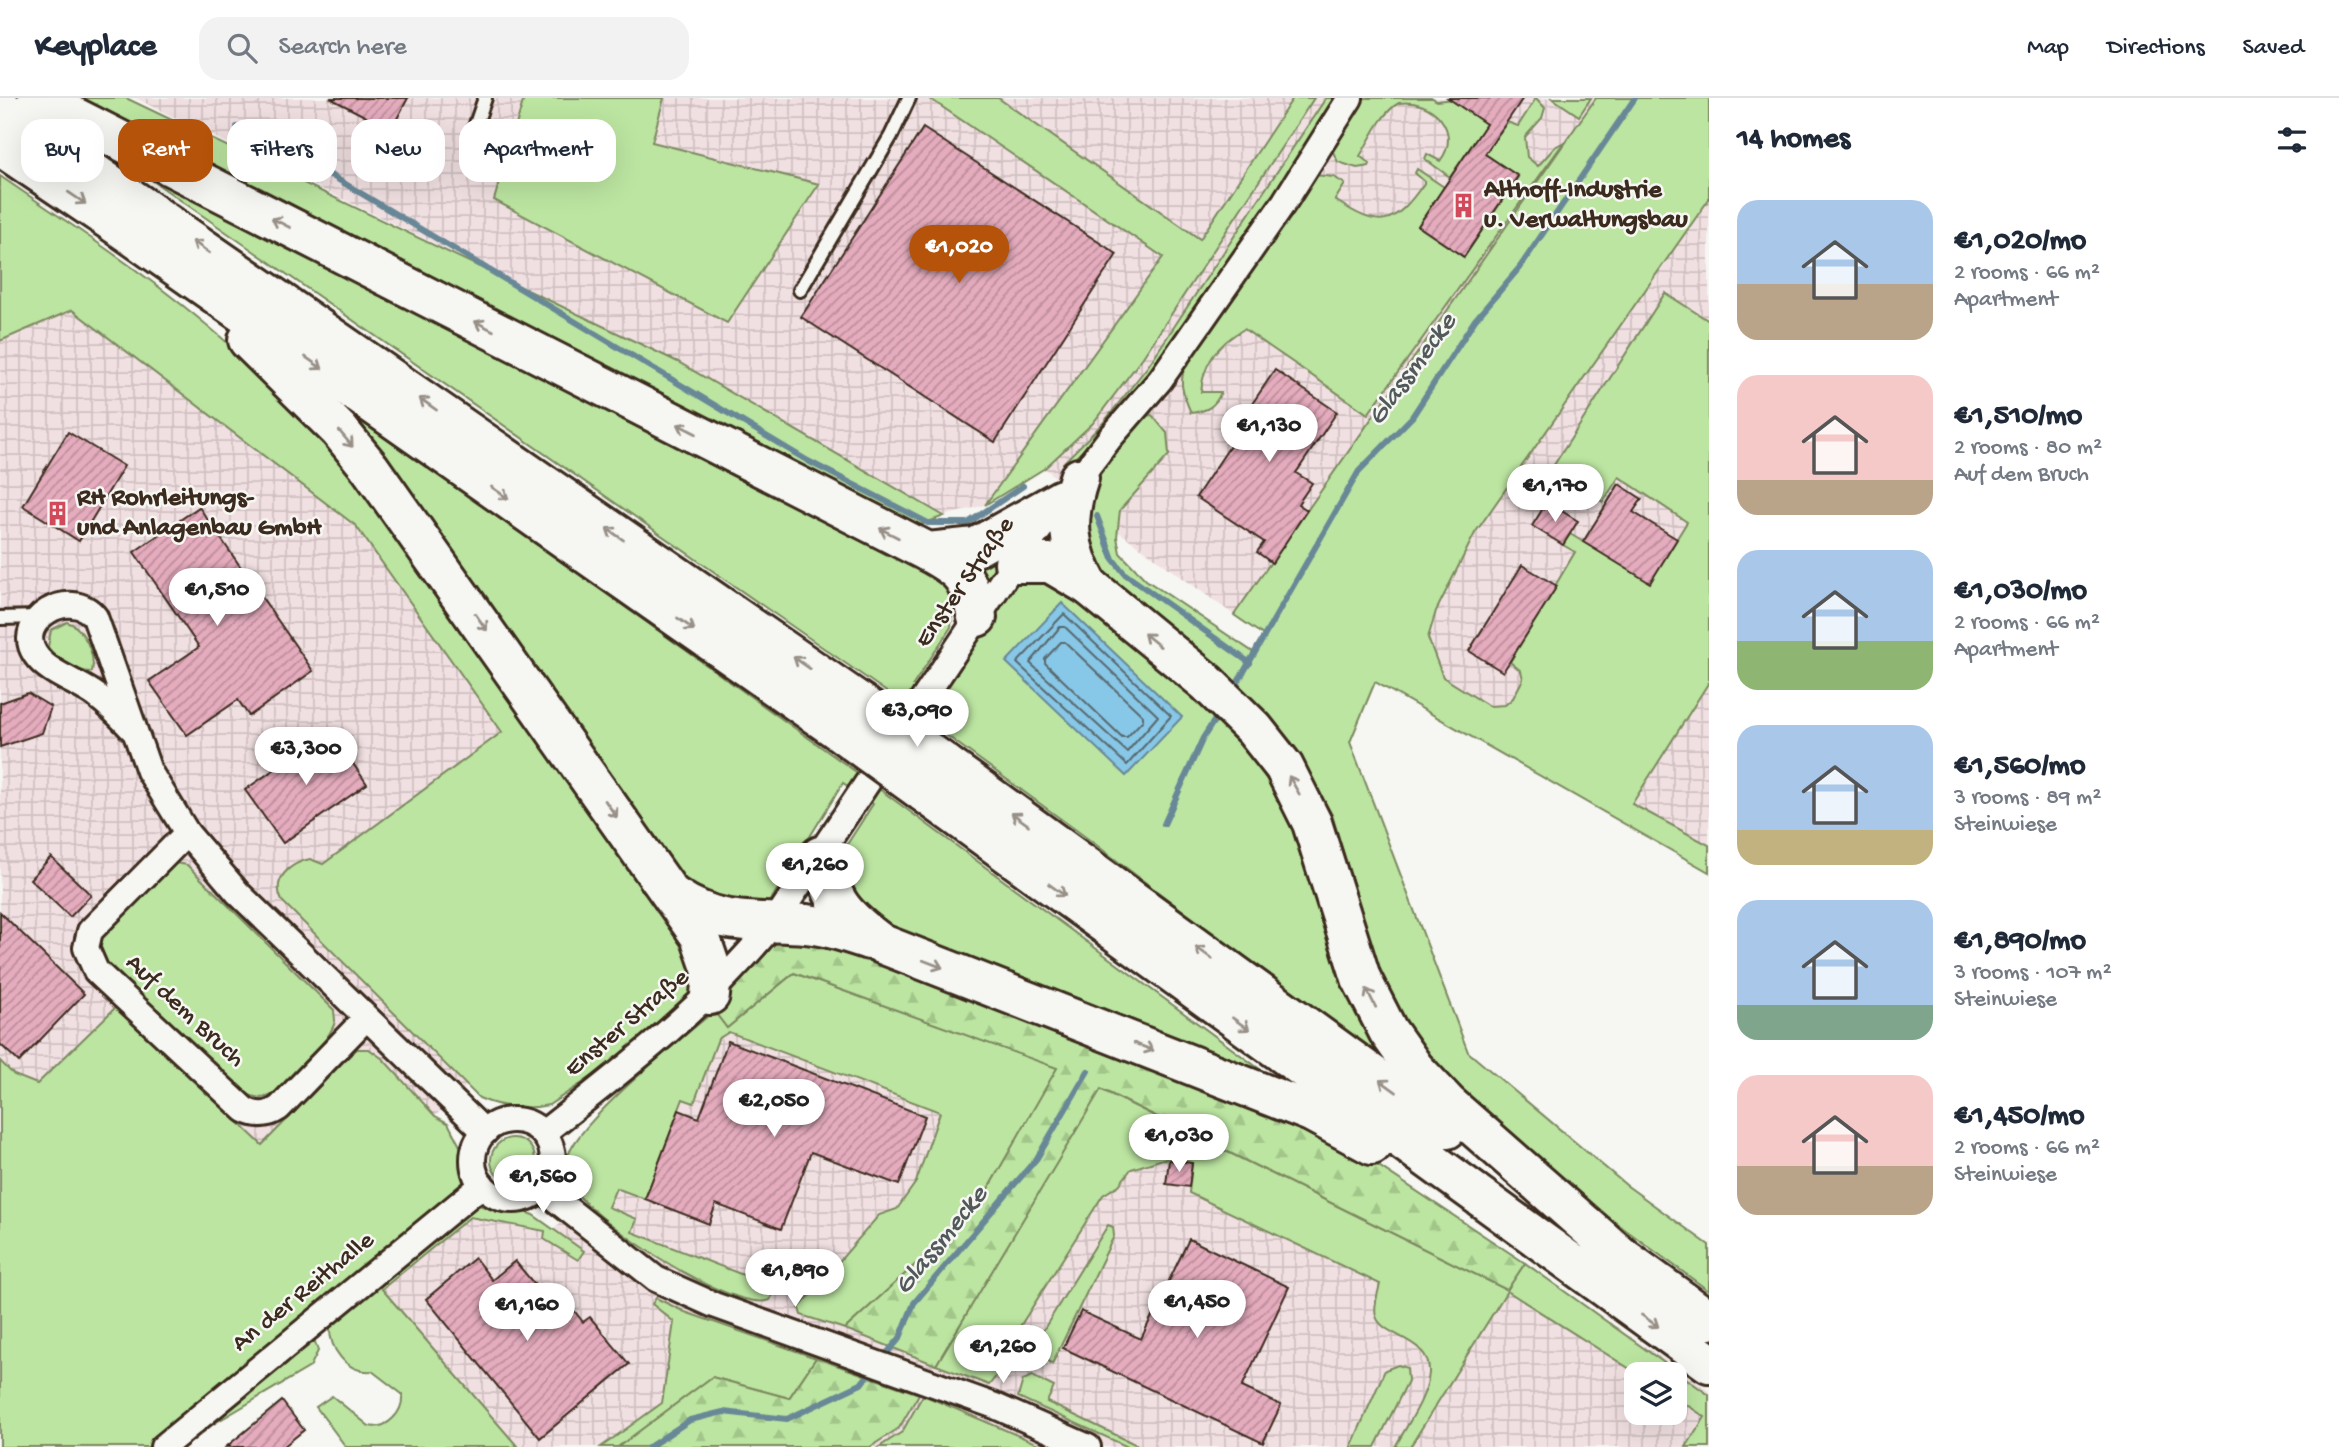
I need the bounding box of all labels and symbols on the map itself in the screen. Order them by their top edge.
place label: Althoff-Industrie u. Verwaltungsbau [1483,176,1689,237]
one-way arrow [67,191,86,205]
building icon: Althoff-Industrie u. Verwaltungsbau [1450,192,1478,220]
one-way arrow [271,215,292,229]
pin: €1,020 [902,226,1016,285]
one-way arrow [192,240,211,254]
water label: Glassmecke [1361,306,1466,433]
one-way arrow [474,319,495,332]
one-way arrow [304,356,323,370]
one-way arrow [419,397,438,411]
pin: €1,130 [1212,404,1326,464]
one-way arrow [677,422,697,436]
one-way arrow [338,430,354,448]
pin: €1,170 [1498,464,1612,524]
place label: RH Rohrleitungs- und Anlagenbau GmbH [76,484,322,545]
one-way arrow [490,486,509,500]
building icon: RH Rohrleitungs- und Anlagenbau GmbH [43,500,71,528]
street label: Enster Straße [909,511,1023,655]
one-way arrow [879,525,900,539]
one-way arrow [606,527,625,541]
pin: €1,510 [160,568,274,628]
one-way arrow [474,612,488,631]
one-way arrow [676,617,695,631]
one-way arrow [1144,632,1162,647]
one-way arrow [793,656,813,670]
pin: €3,090 [860,690,974,749]
pin: €3,300 [249,728,363,787]
one-way arrow [1287,775,1301,795]
one-way arrow [604,799,618,818]
one-way arrow [1011,811,1030,826]
pin: €1,260 [758,844,872,903]
one-way arrow [1047,883,1066,897]
one-way arrow [1195,945,1214,960]
street label: Auf dem Bruch [118,949,250,1075]
one-way arrow [921,958,943,971]
street label: Enster Straße [559,963,697,1085]
one-way arrow [1364,988,1378,1009]
one-way arrow [1231,1017,1250,1031]
one-way arrow [1133,1041,1155,1054]
one-way arrow [1379,1079,1398,1094]
pin: €2,050 [717,1080,831,1139]
pin: €1,030 [1122,1114,1236,1174]
pin: €1,560 [486,1156,600,1215]
water label: Glassmecke [888,1179,997,1302]
street label: An der Reithalle [226,1226,382,1360]
pin: €1,890 [738,1250,852,1309]
pin: €1,450 [1140,1280,1254,1340]
pin: €1,160 [470,1284,584,1343]
one-way arrow [1640,1314,1659,1328]
pin: €1,260 [946,1326,1060,1385]

